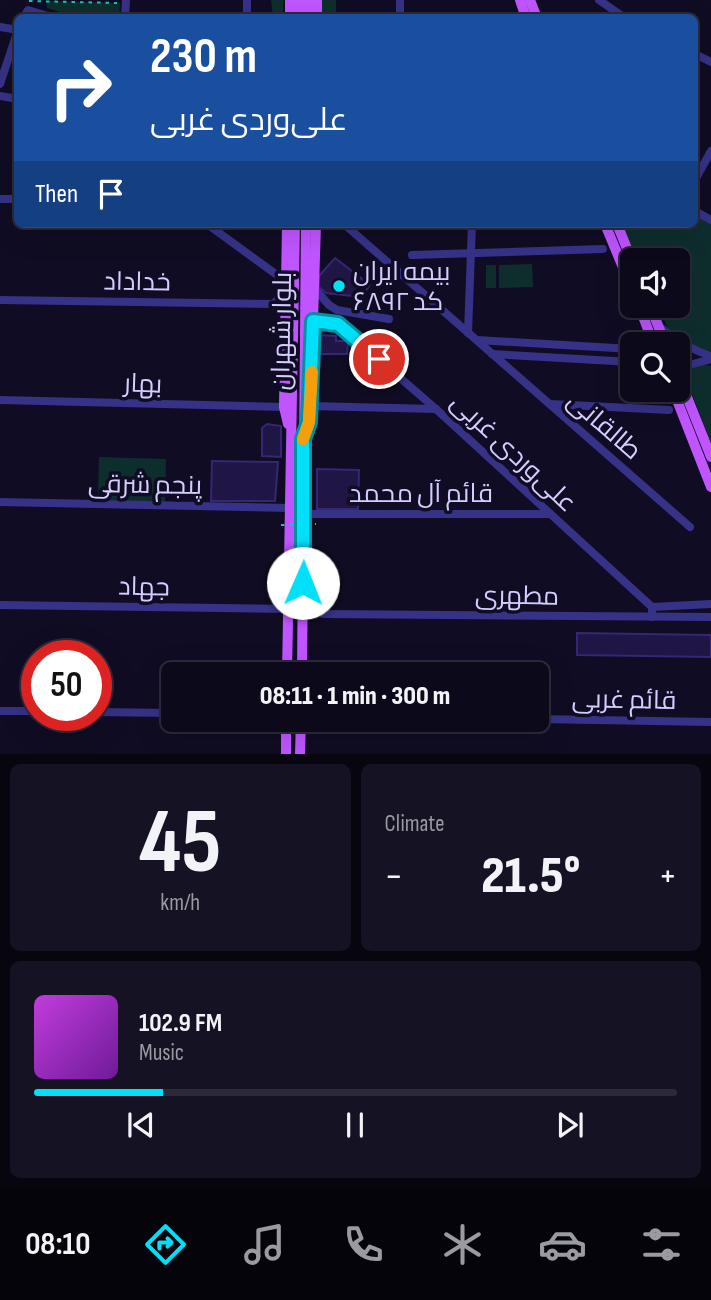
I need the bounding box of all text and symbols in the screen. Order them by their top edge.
text: 230 m [150,28,257,87]
icon: right [35,42,126,133]
text: علی‌وردی غربی [150,101,348,140]
icon: arrive [92,175,130,213]
text: Then [35,179,78,210]
map controls [620,248,690,402]
button: sound [620,248,690,318]
place label: بیمه ایران کد ۶۸۹۲ [353,257,450,318]
street label: خداداد [103,266,171,299]
street label: بلوار شهران [266,271,299,391]
marker: بیمه ایران کد ۶۸۹۲ [331,278,347,294]
pin [349,329,409,389]
button: search [620,332,690,402]
icon: arrive [360,340,398,378]
street label: بهار [121,368,163,401]
street label: طالقانی [561,385,648,467]
street label: علی‌وردی غربی [444,387,582,519]
street label: پنجم شرقی [88,469,202,503]
street label: قائم آل محمد [349,479,493,511]
position arrow [266,546,340,620]
street label: جهاد [118,572,170,603]
street label: مطهری [474,580,559,613]
speed limit sign: 50 [21,640,112,731]
text: 08:11 · 1 min · 300 m [260,681,450,712]
street label: قائم غربی [571,684,677,718]
text: 45 [139,789,221,898]
text: Climate [385,810,444,838]
text: 21.5° [481,845,580,908]
text: − [385,854,403,899]
text: + [658,854,677,899]
text: km/h [160,889,200,917]
text: 102.9 FM [139,1008,222,1039]
text: Music [139,1039,184,1067]
icon: previous [122,1106,160,1144]
icon: pause [336,1106,374,1144]
icon: next [551,1106,589,1144]
icon: directions [141,1220,190,1269]
icon: music [240,1220,289,1269]
icon: phone [339,1220,388,1269]
icon: climate [438,1220,487,1269]
icon: car [538,1220,587,1269]
icon: filters [637,1220,686,1269]
text: 08:10 [25,1225,90,1264]

